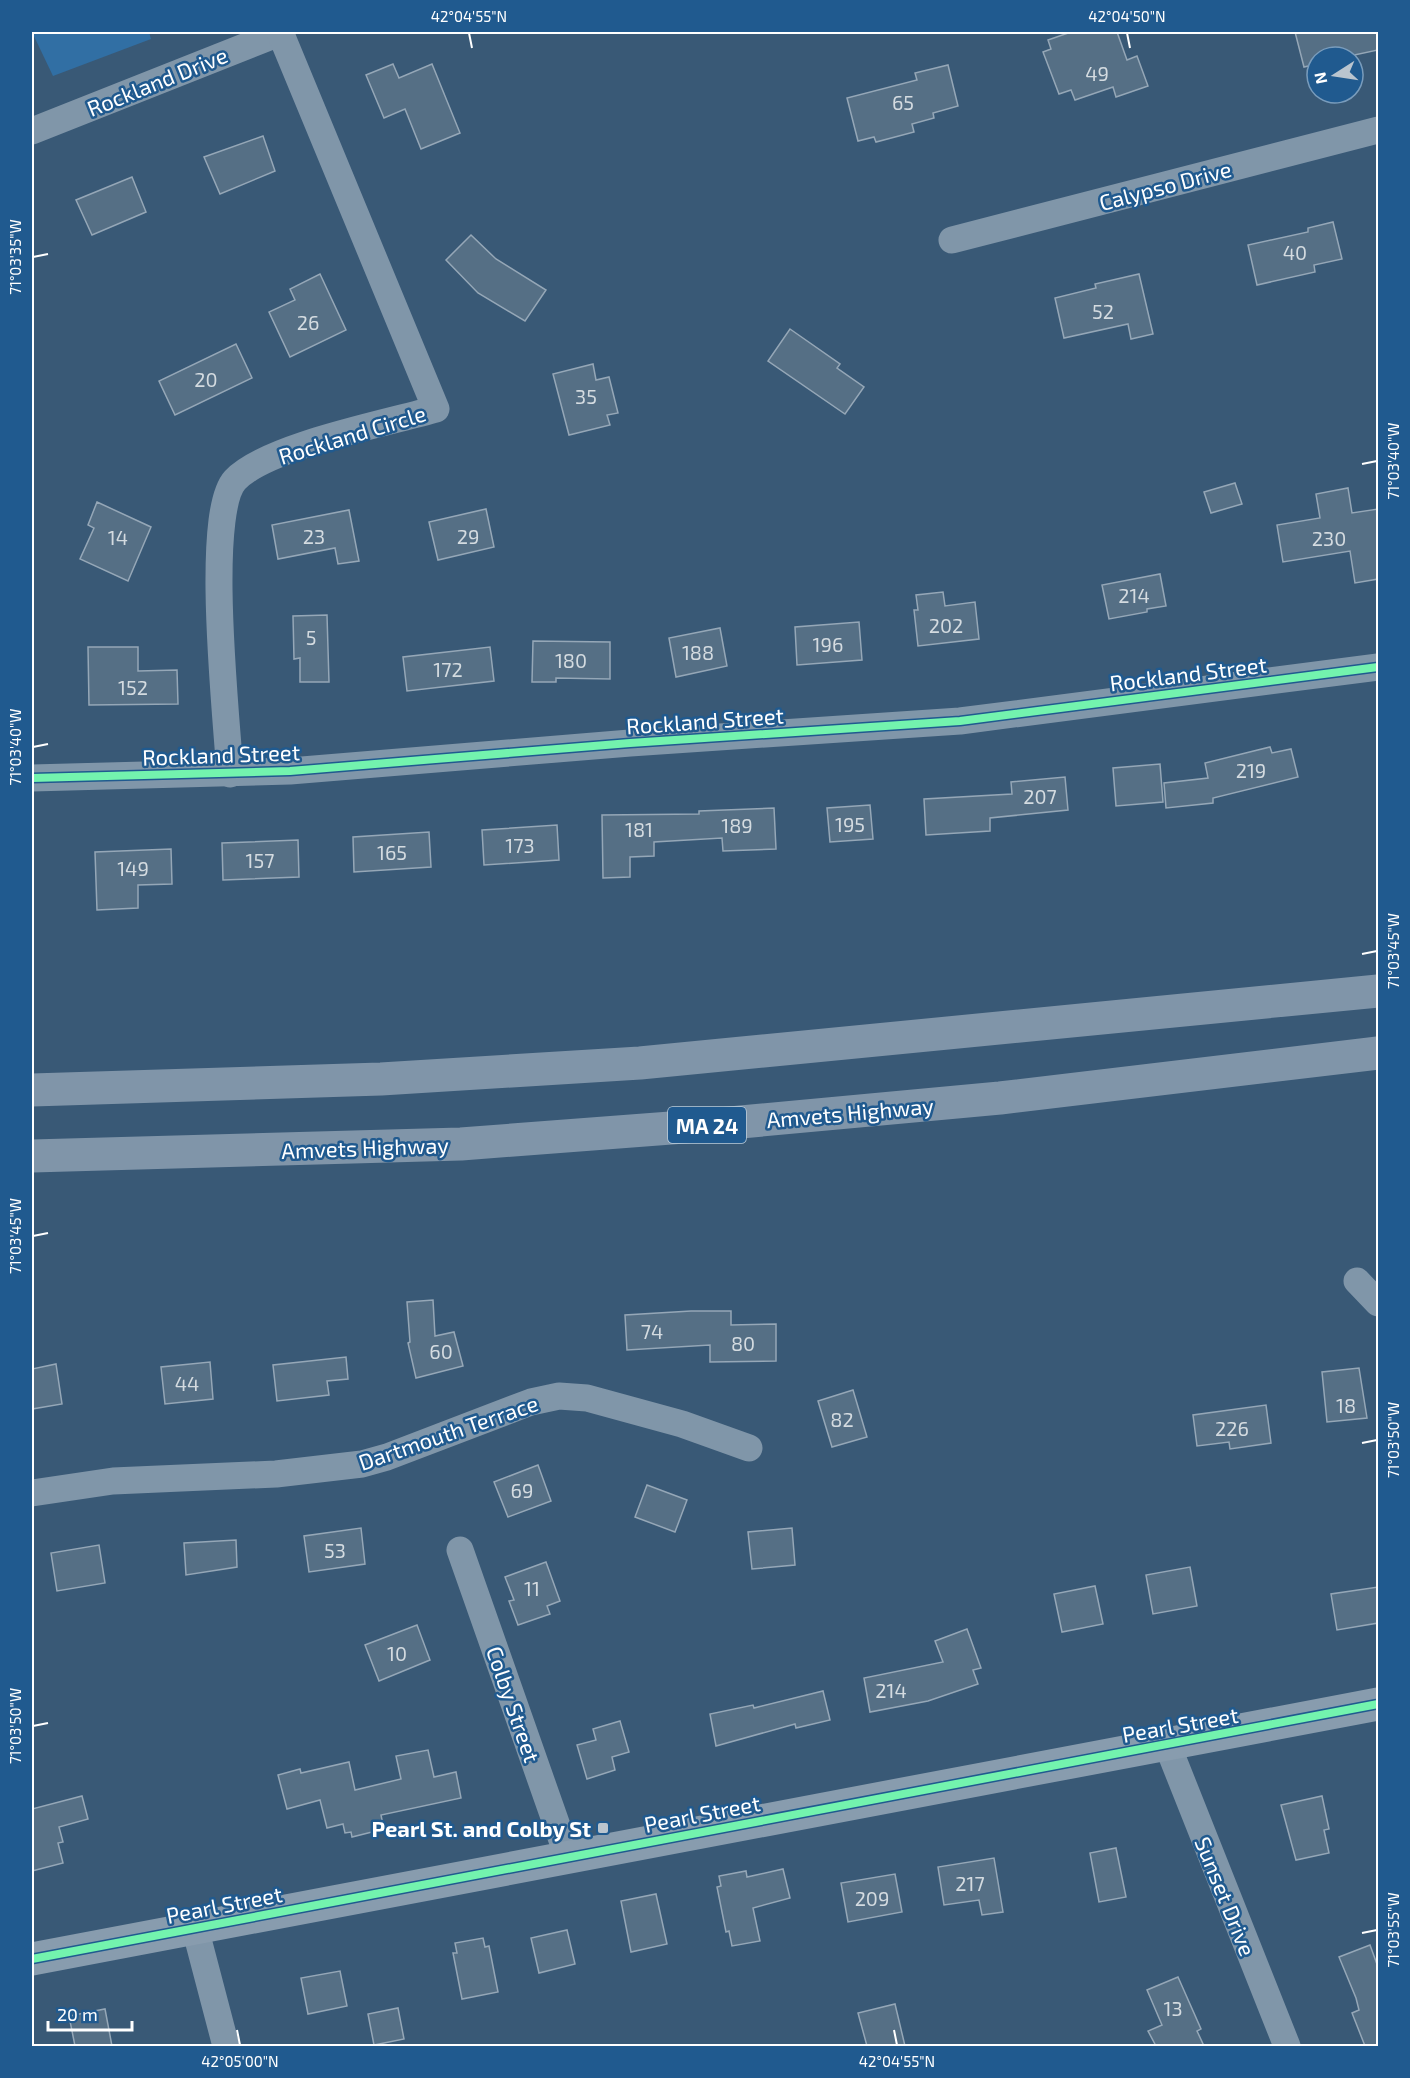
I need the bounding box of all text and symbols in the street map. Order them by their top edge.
text: 42°04'55"N [431,7,507,25]
text: 42°04'50"N [1088,7,1166,25]
street label: Rockland Drive [83,41,231,121]
north arrow [1305,45,1365,105]
house number: 49 [1085,61,1109,85]
text: N [1309,71,1330,86]
house number: 65 [892,90,914,114]
street label: Calypso Drive [1096,155,1234,215]
text: 71°03'35"W [6,219,24,295]
house number: 40 [1283,240,1307,264]
house number: 52 [1092,299,1114,323]
house number: 26 [297,310,319,334]
house number: 20 [194,367,218,391]
house number: 35 [575,384,597,408]
street label: Rockland Circle [275,399,429,469]
text: 71°03'40"W [1384,422,1402,500]
house number: 23 [303,524,325,548]
house number: 29 [457,524,479,548]
house number: 14 [108,525,128,549]
house number: 230 [1312,526,1346,550]
house number: 214 [1118,583,1150,607]
house number: 202 [929,613,963,637]
house number: 5 [306,625,316,649]
house number: 196 [813,632,843,656]
house number: 188 [682,640,714,664]
house number: 180 [555,648,587,672]
street label: Rockland Street [1108,650,1268,696]
house number: 172 [433,657,463,681]
house number: 152 [118,675,148,699]
street label: Rockland Street [625,702,785,738]
text: 71°03'40"W [6,708,24,786]
street label: Rockland Street [142,738,300,770]
house number: 219 [1236,758,1266,782]
house number: 207 [1023,784,1057,808]
house number: 195 [835,812,865,836]
house number: 189 [721,813,753,837]
house number: 181 [625,817,653,841]
house number: 173 [505,833,535,857]
house number: 165 [377,840,407,864]
house number: 157 [246,848,274,872]
house number: 149 [117,856,149,880]
text: 71°03'45"W [1384,913,1402,989]
street label: Amvets Highway [765,1092,935,1132]
road number: MA 24 [668,1107,746,1143]
street label: Amvets Highway [281,1131,450,1163]
text: 71°03'45"W [6,1198,24,1274]
house number: 74 [641,1319,663,1343]
house number: 80 [731,1331,755,1355]
house number: 60 [429,1339,453,1363]
house number: 44 [175,1371,199,1395]
street label: Dartmouth Terrace [355,1389,541,1475]
house number: 18 [1336,1393,1356,1417]
text: 71°03'50"W [1384,1402,1402,1478]
house number: 82 [830,1407,854,1431]
house number: 226 [1215,1416,1249,1440]
house number: 69 [511,1478,533,1502]
house number: 53 [324,1538,346,1562]
house number: 11 [524,1576,540,1600]
house number: 10 [387,1641,407,1665]
street label: Colby Street [482,1642,546,1766]
house number: 214 [875,1678,907,1702]
text: 71°03'50"W [6,1688,24,1764]
street label: Pearl Street [1120,1701,1240,1747]
street label: Pearl Street [642,1789,762,1837]
place label: Pearl St. and Colby St [371,1815,591,1842]
marker: Pearl St. and Colby St [596,1821,610,1835]
street label: Sunset Drive [1190,1833,1262,1959]
house number: 217 [955,1871,985,1895]
street label: Pearl Street [164,1880,284,1928]
house number: 209 [855,1886,889,1910]
text: 71°03'55"W [1384,1892,1402,1968]
scale bar [48,1994,132,2032]
house number: 13 [1163,1996,1183,2020]
text: 20 m [57,2003,98,2025]
text: 42°05'00"N [201,2052,279,2070]
text: 42°04'55"N [859,2052,935,2070]

